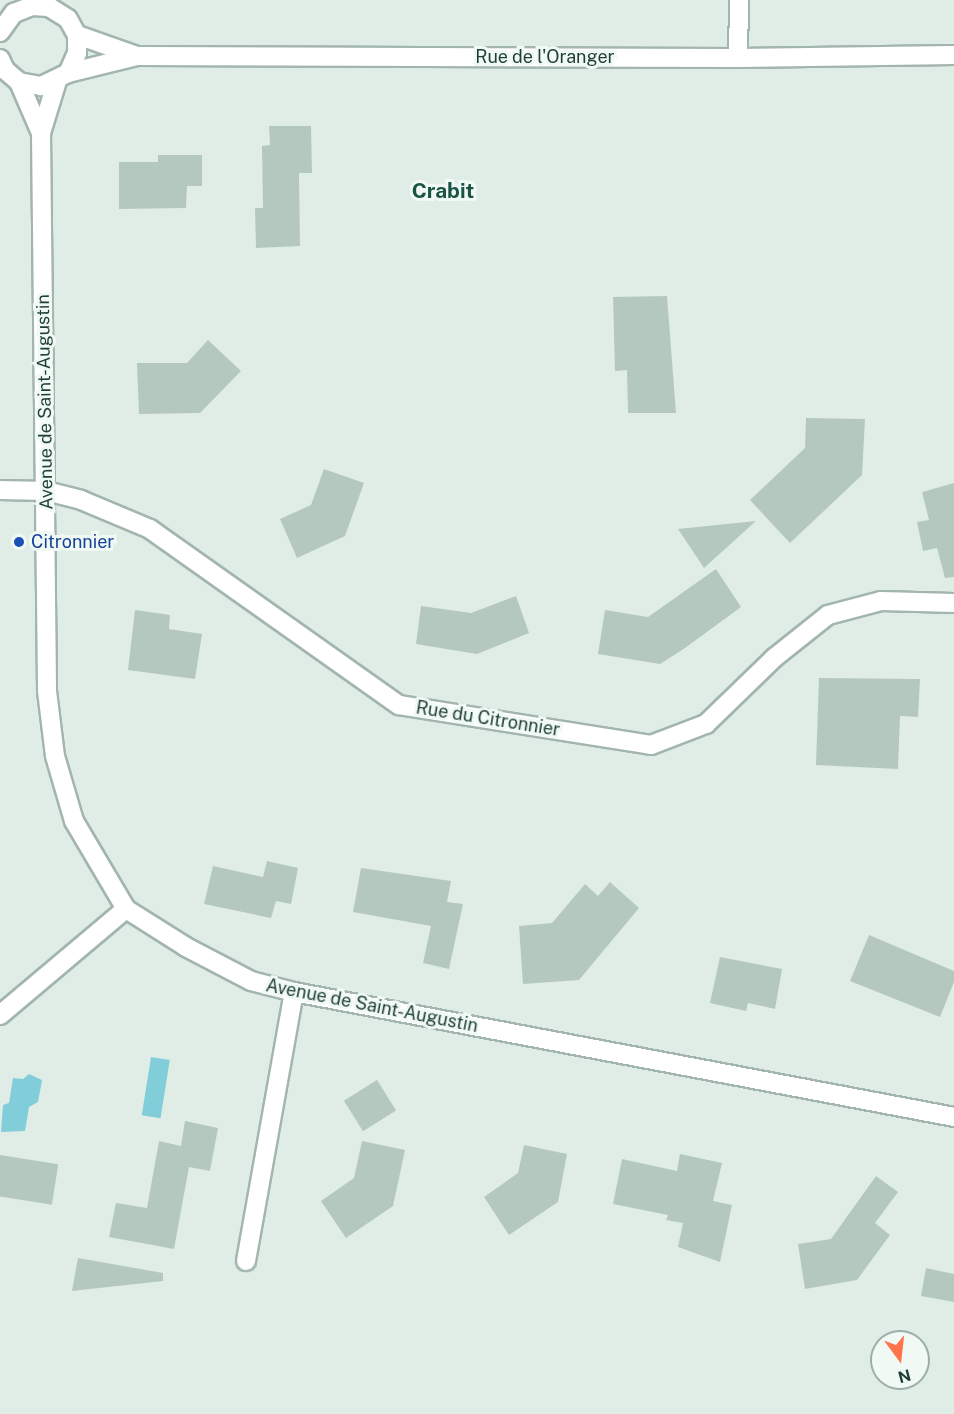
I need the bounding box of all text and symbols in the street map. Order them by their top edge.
street label: Rue de l'Oranger [475,46,615,68]
district label: Crabit [412,178,474,204]
street label: Avenue de Saint-Augustin [32,294,58,510]
place label: Citronnier [31,531,114,553]
marker: Citronnier [12,535,26,549]
street label: Rue du Citronnier [414,697,562,741]
street label: Avenue de Saint-Augustin [264,975,480,1037]
north arrow [870,1330,930,1390]
text: N [896,1365,913,1387]

